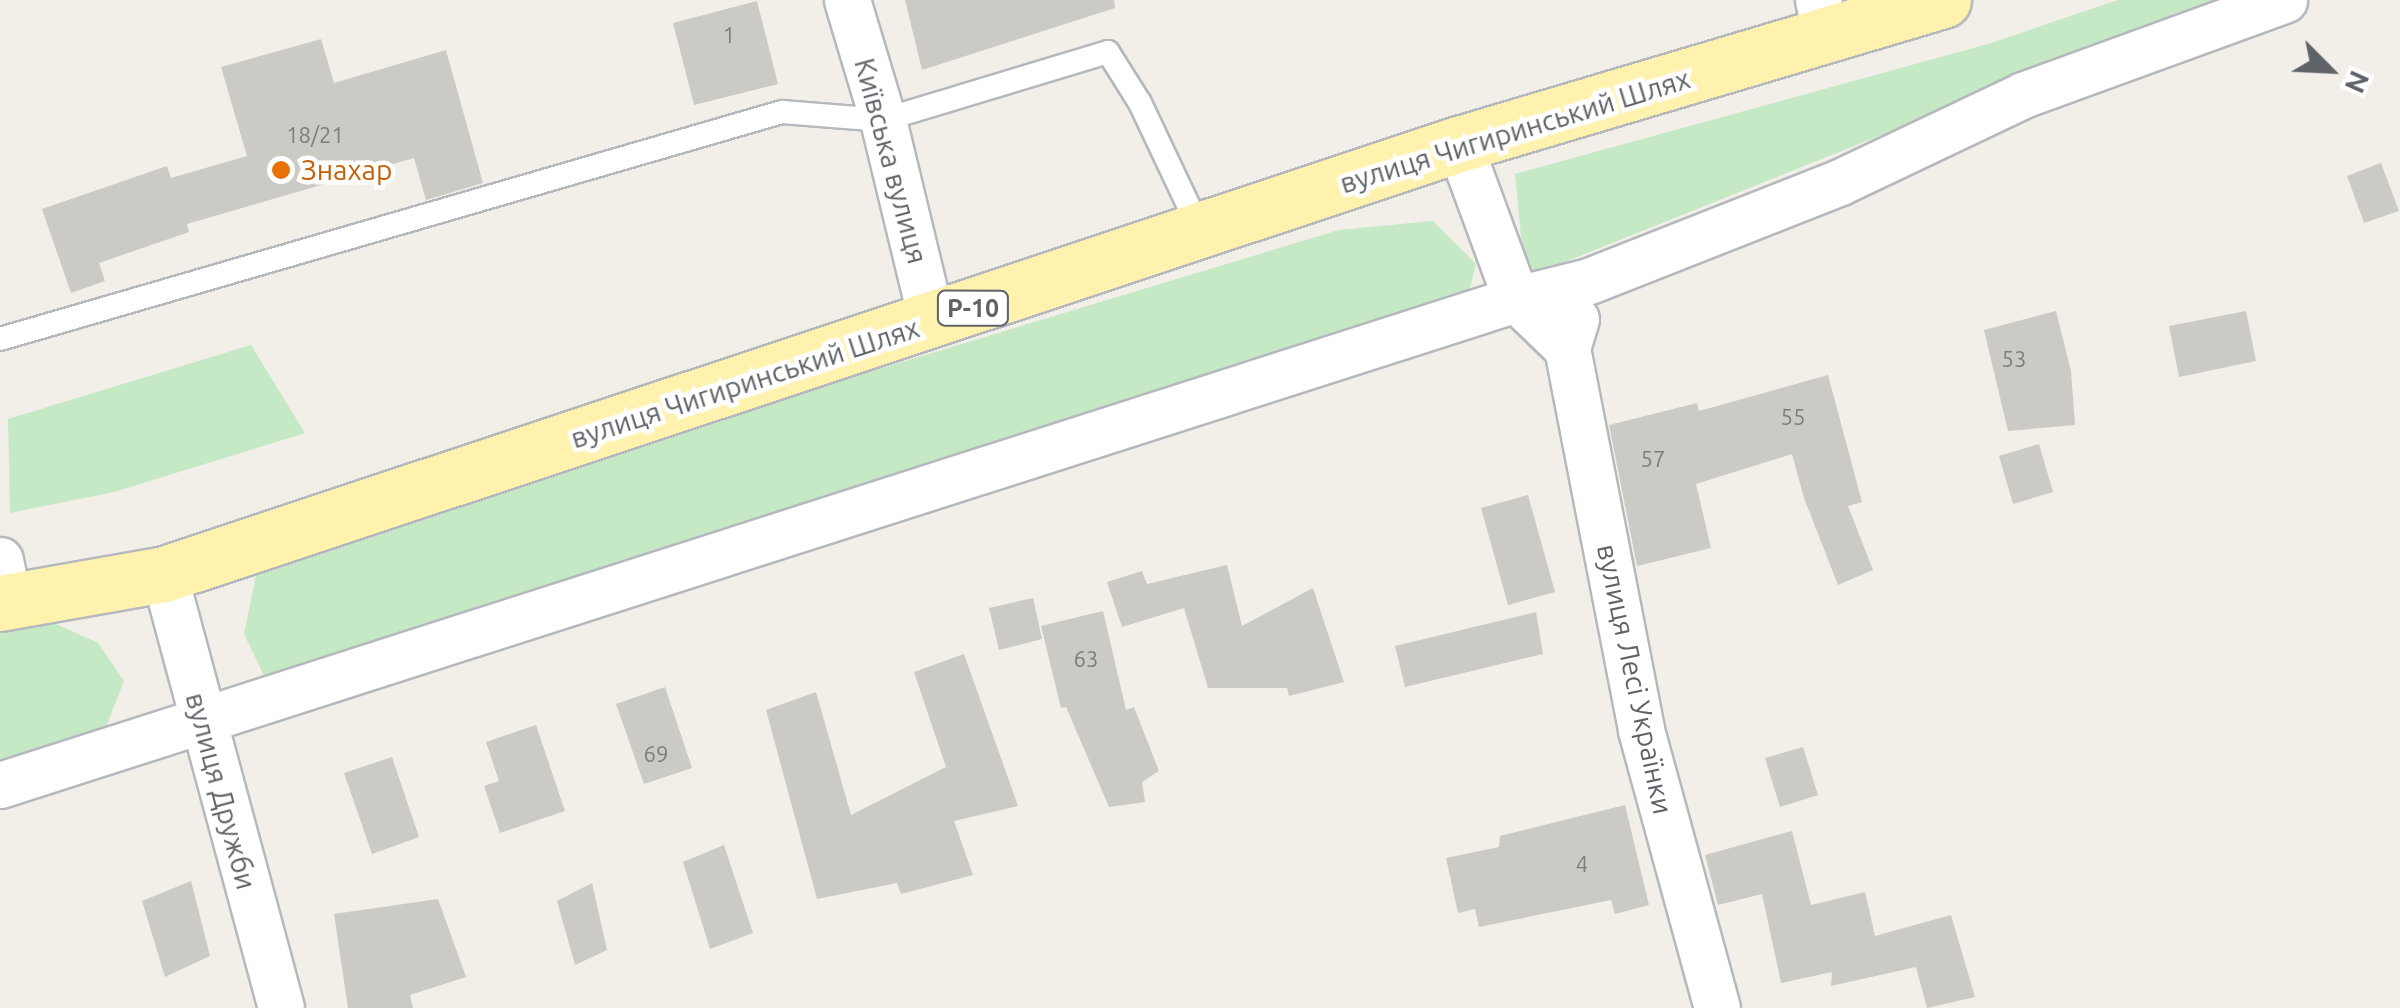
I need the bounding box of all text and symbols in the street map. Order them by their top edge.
north arrow [2280,20,2380,120]
house number: 1 [723,22,735,48]
street label: Київська вулиця [847,55,935,267]
street label: вулиця Чигиринський Шлях [1336,62,1694,200]
text: N [2339,67,2376,98]
house number: 18/21 [286,122,344,148]
place label: Знахар [301,153,392,187]
marker: Знахар [270,159,292,181]
road number: Р-10 [936,288,1010,328]
street label: вулиця Чигиринський Шлях [566,311,924,455]
house number: 53 [2002,346,2026,372]
house number: 55 [1781,404,1805,430]
house number: 57 [1641,446,1665,472]
street label: вулиця Лесі Українки [1590,541,1680,817]
house number: 63 [1074,646,1098,672]
street label: вулиця Дружби [179,689,263,893]
house number: 69 [644,741,668,767]
house number: 4 [1576,851,1588,877]

